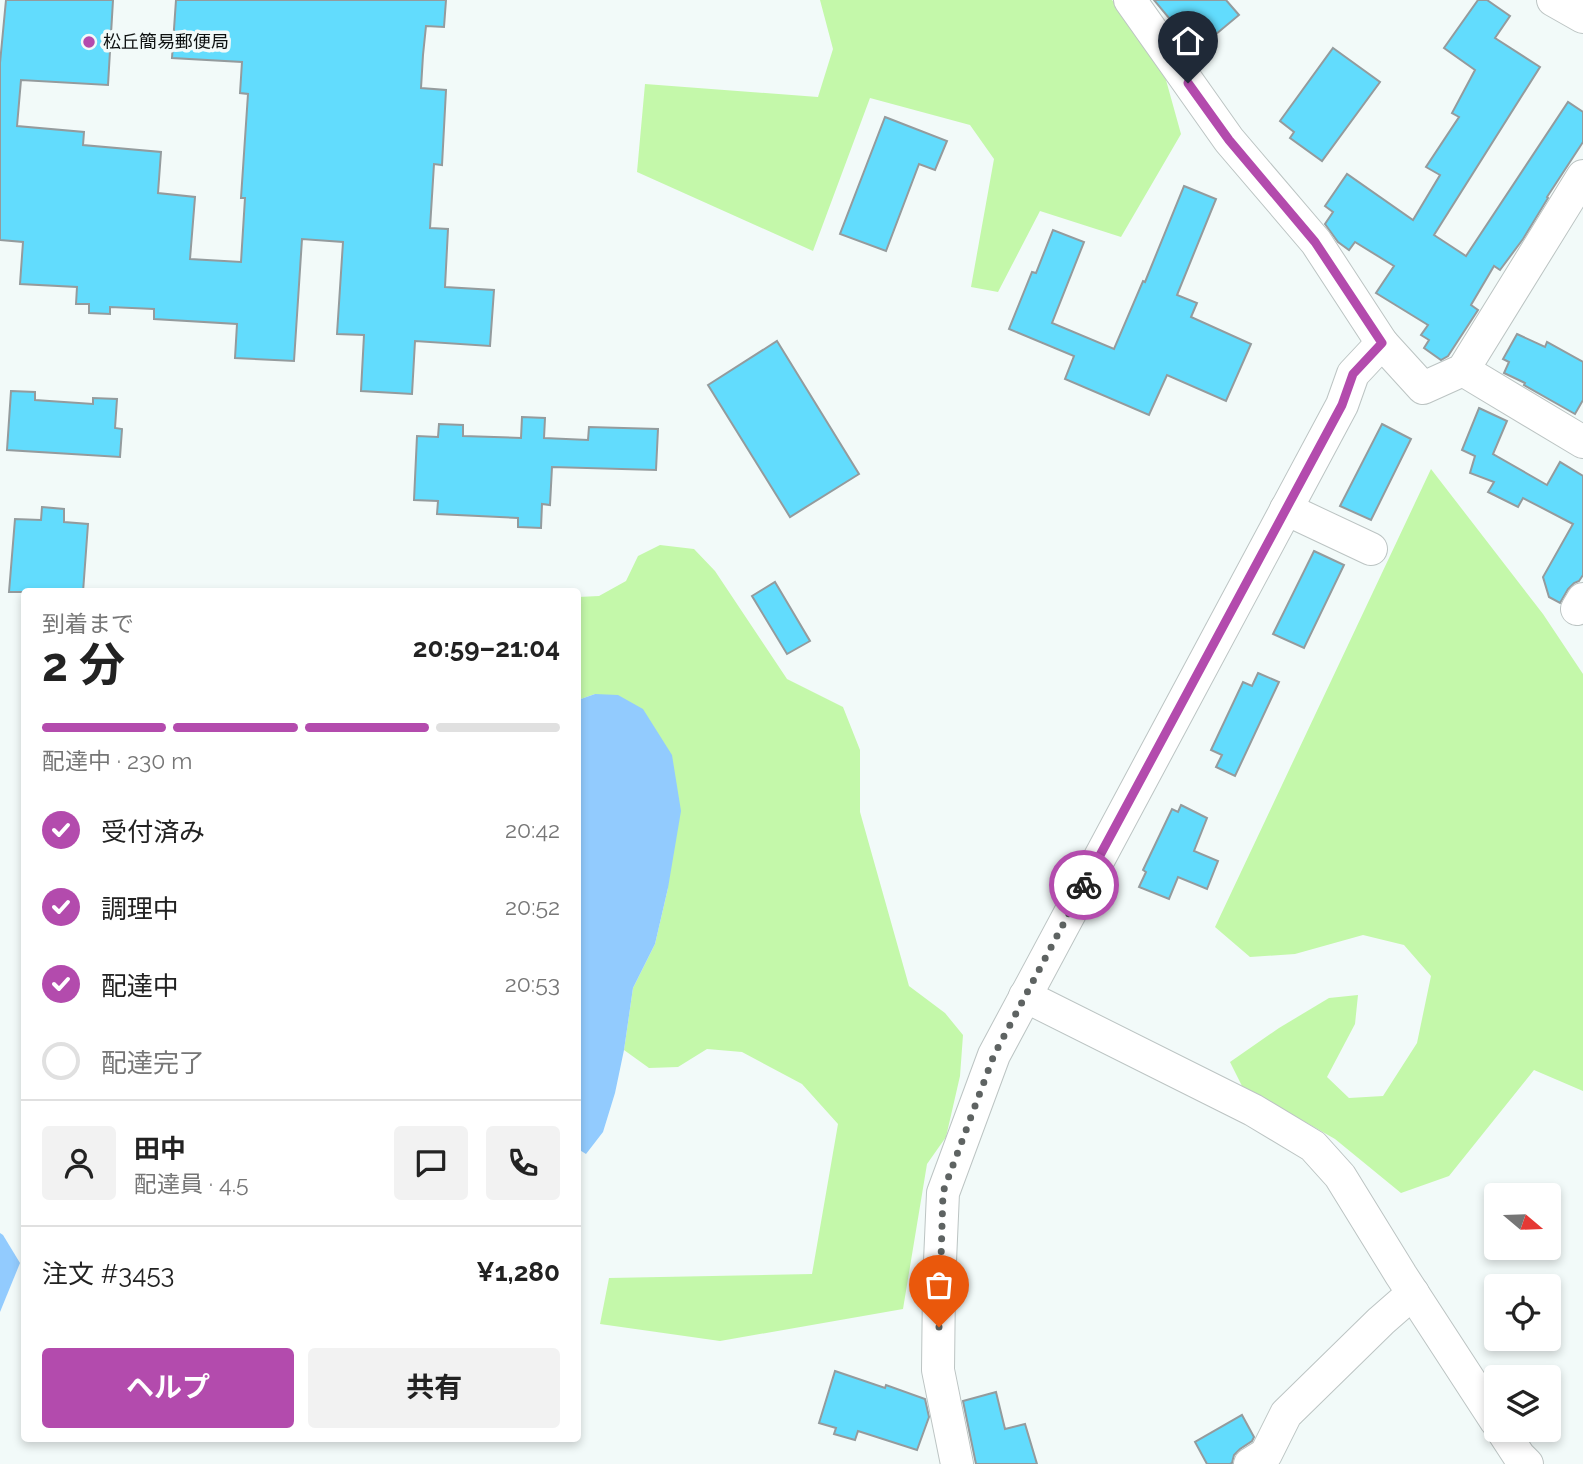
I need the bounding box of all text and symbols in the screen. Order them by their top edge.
pin [1158,11,1218,83]
icon: home [1169,22,1207,60]
place label: 松丘簡易郵便局 [103,31,229,52]
marker: 松丘簡易郵便局 [81,34,97,50]
text: 到着まで [42,610,134,637]
text: 20:59–21:04 [413,633,560,663]
text: 2 分 [42,638,125,692]
text: 配達中 · 230 m [42,747,192,774]
icon: check [42,811,80,849]
text: 20:42 [505,816,560,843]
text: 受付済み [101,817,205,847]
courier [1049,850,1119,920]
icon: bike [1065,866,1103,904]
icon: check [42,888,80,926]
text: 20:52 [505,893,560,920]
text: 調理中 [101,894,179,924]
icon: check [42,965,80,1003]
text: 20:53 [505,970,560,997]
text: 配達中 [101,971,179,1001]
text: 配達完了 [101,1048,205,1078]
button: person [42,1126,116,1200]
button: chat [394,1126,468,1200]
button: phone [486,1126,560,1200]
text: 田中 [134,1134,186,1164]
text: 配達員 · 4.5 [134,1170,249,1197]
north arrow [1484,1183,1561,1260]
map controls [1484,1183,1561,1442]
pin [909,1255,969,1327]
text: ¥1,280 [476,1257,560,1287]
text: 注文 #3453 [42,1259,174,1289]
icon: bag [920,1266,958,1304]
button: locate [1484,1274,1561,1351]
button: ヘルプ [42,1348,294,1428]
button: 共有 [308,1348,560,1428]
button: layers [1484,1365,1561,1442]

